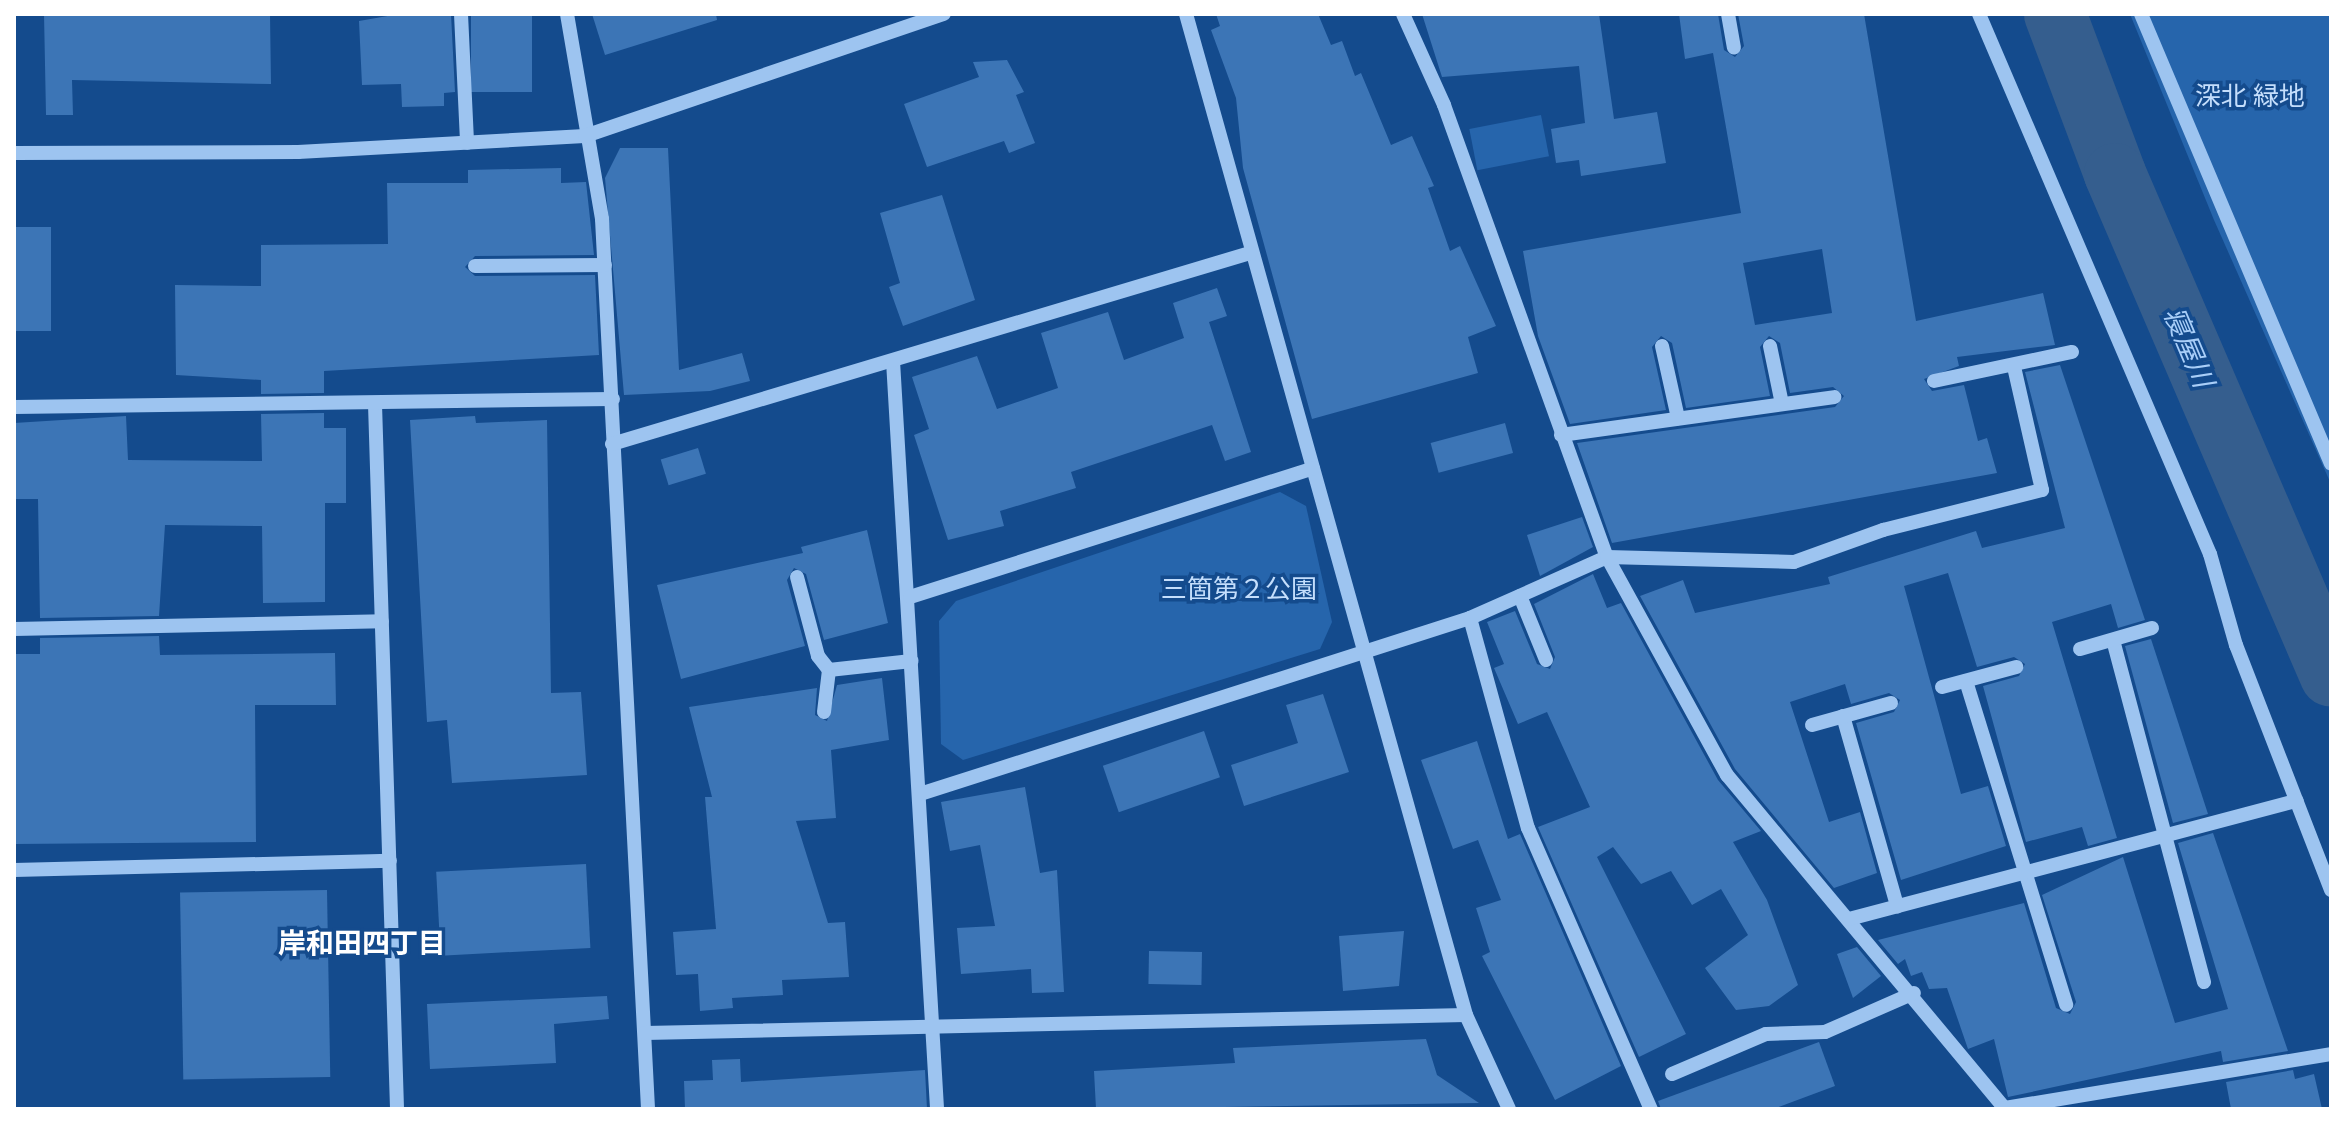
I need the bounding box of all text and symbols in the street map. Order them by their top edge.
park label: 深北 緑地 [2195,81,2305,113]
water label: 寝屋川 [2157,302,2221,392]
park label: 三箇第２公園 [1161,574,1317,606]
district label: 岸和田四丁目 [278,926,446,960]

